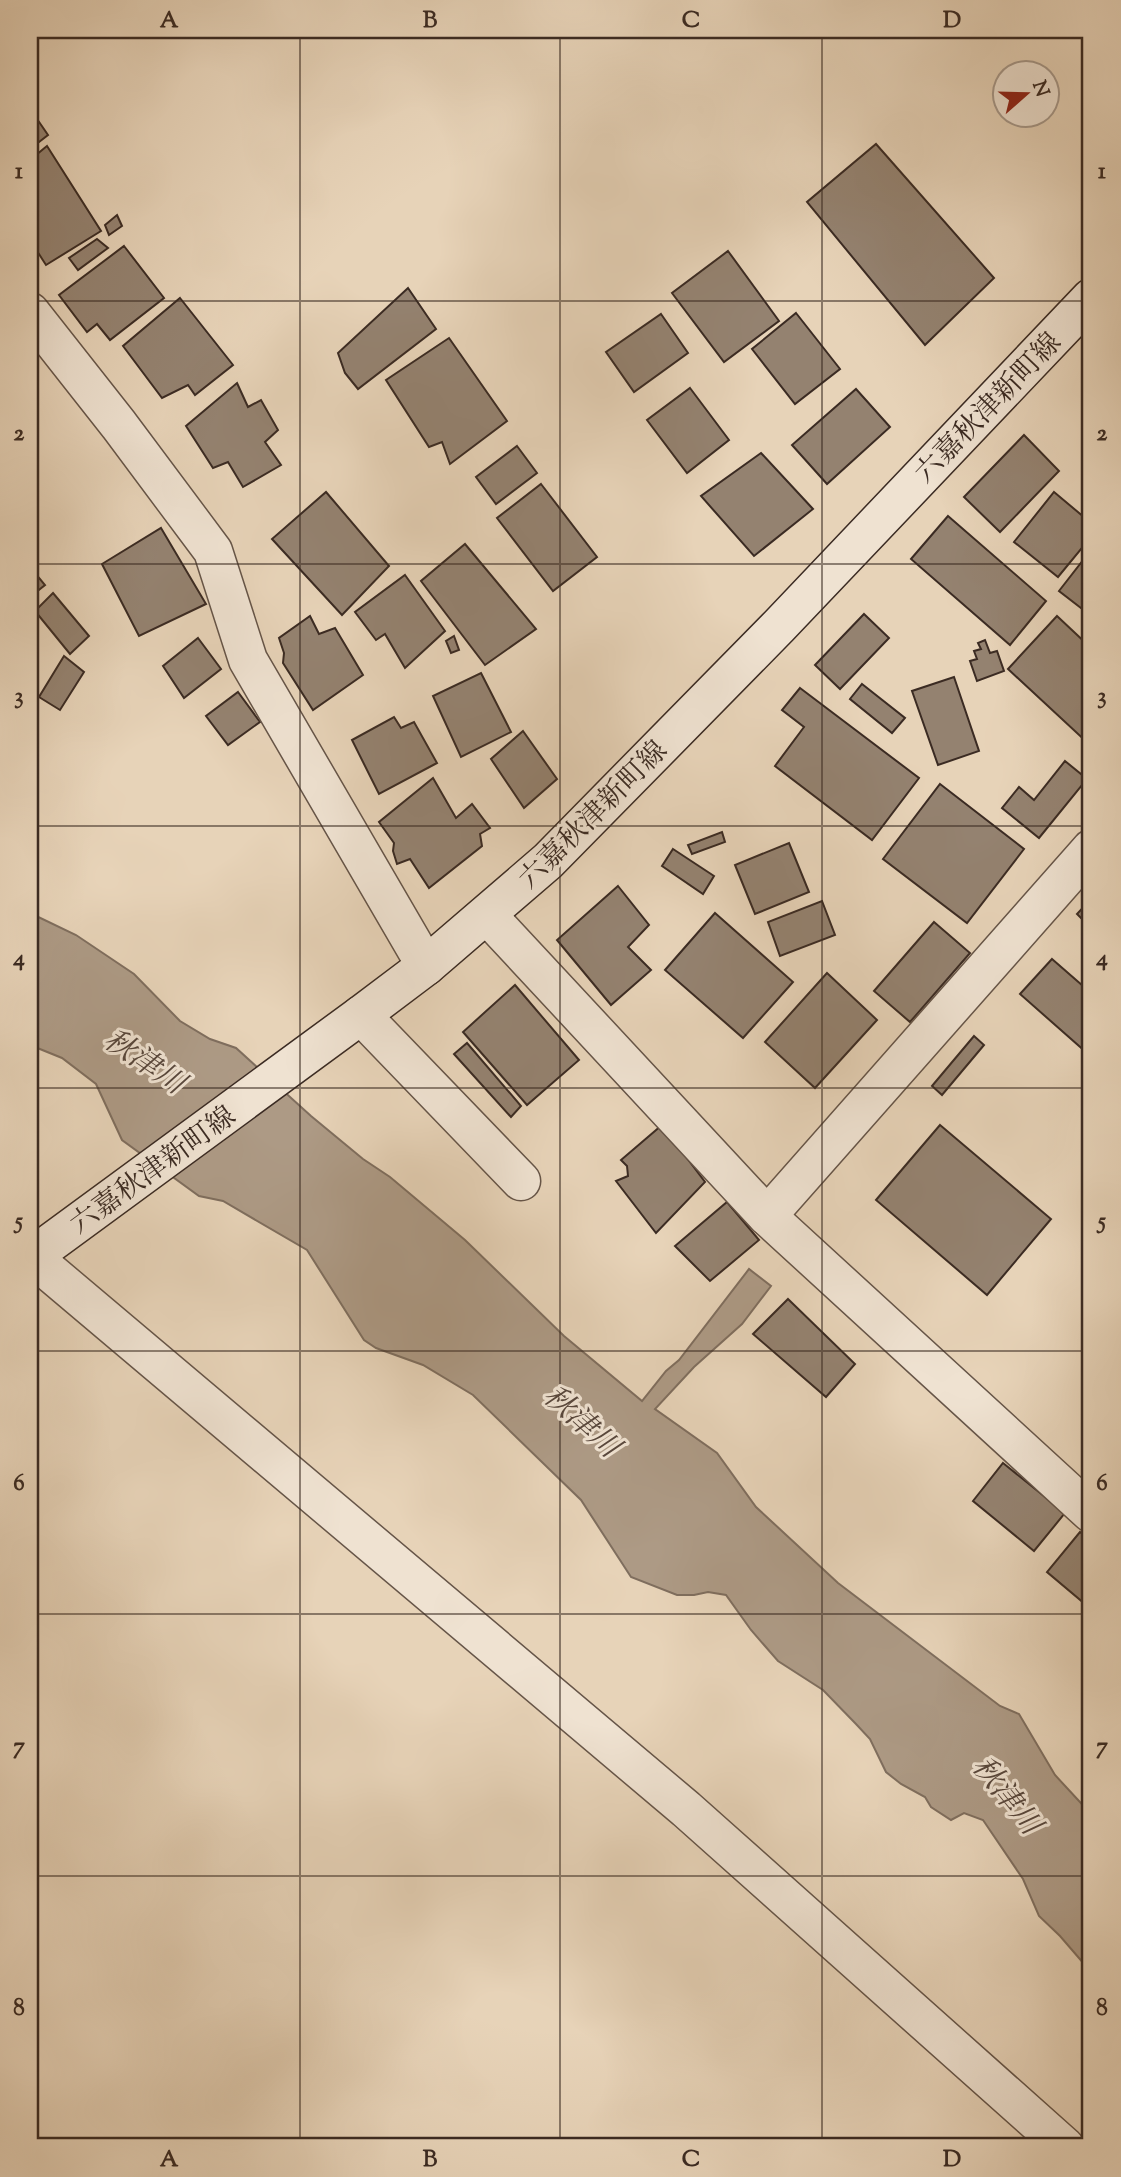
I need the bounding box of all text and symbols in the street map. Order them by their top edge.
text: A [160,5,179,38]
text: B [423,5,438,38]
text: C [682,5,700,38]
text: D [943,5,961,38]
north arrow [992,60,1062,130]
text: N [1024,77,1055,101]
text: 1 [15,156,23,189]
text: 1 [1098,156,1106,189]
street label: 六嘉秋津新町線 [907,325,1072,493]
text: 2 [14,418,25,451]
text: 2 [1097,418,1108,451]
text: 3 [14,681,24,714]
text: 3 [1097,681,1107,714]
street label: 六嘉秋津新町線 [511,733,678,900]
text: 4 [12,943,25,976]
text: 4 [1095,943,1108,976]
water label: 秋津川 [94,1020,195,1108]
street label: 六嘉秋津新町線 [63,1098,245,1245]
text: 5 [13,1206,23,1239]
text: 5 [1096,1206,1106,1239]
water label: 秋津川 [532,1377,630,1471]
text: 6 [13,1468,25,1501]
text: 6 [1096,1468,1108,1501]
text: 7 [13,1731,25,1764]
text: 7 [1096,1731,1108,1764]
water label: 秋津川 [960,1748,1052,1847]
text: 8 [13,1993,25,2026]
text: 8 [1096,1993,1108,2026]
text: A [160,2144,179,2177]
text: B [423,2144,438,2177]
text: C [682,2144,700,2177]
text: D [943,2144,961,2177]

